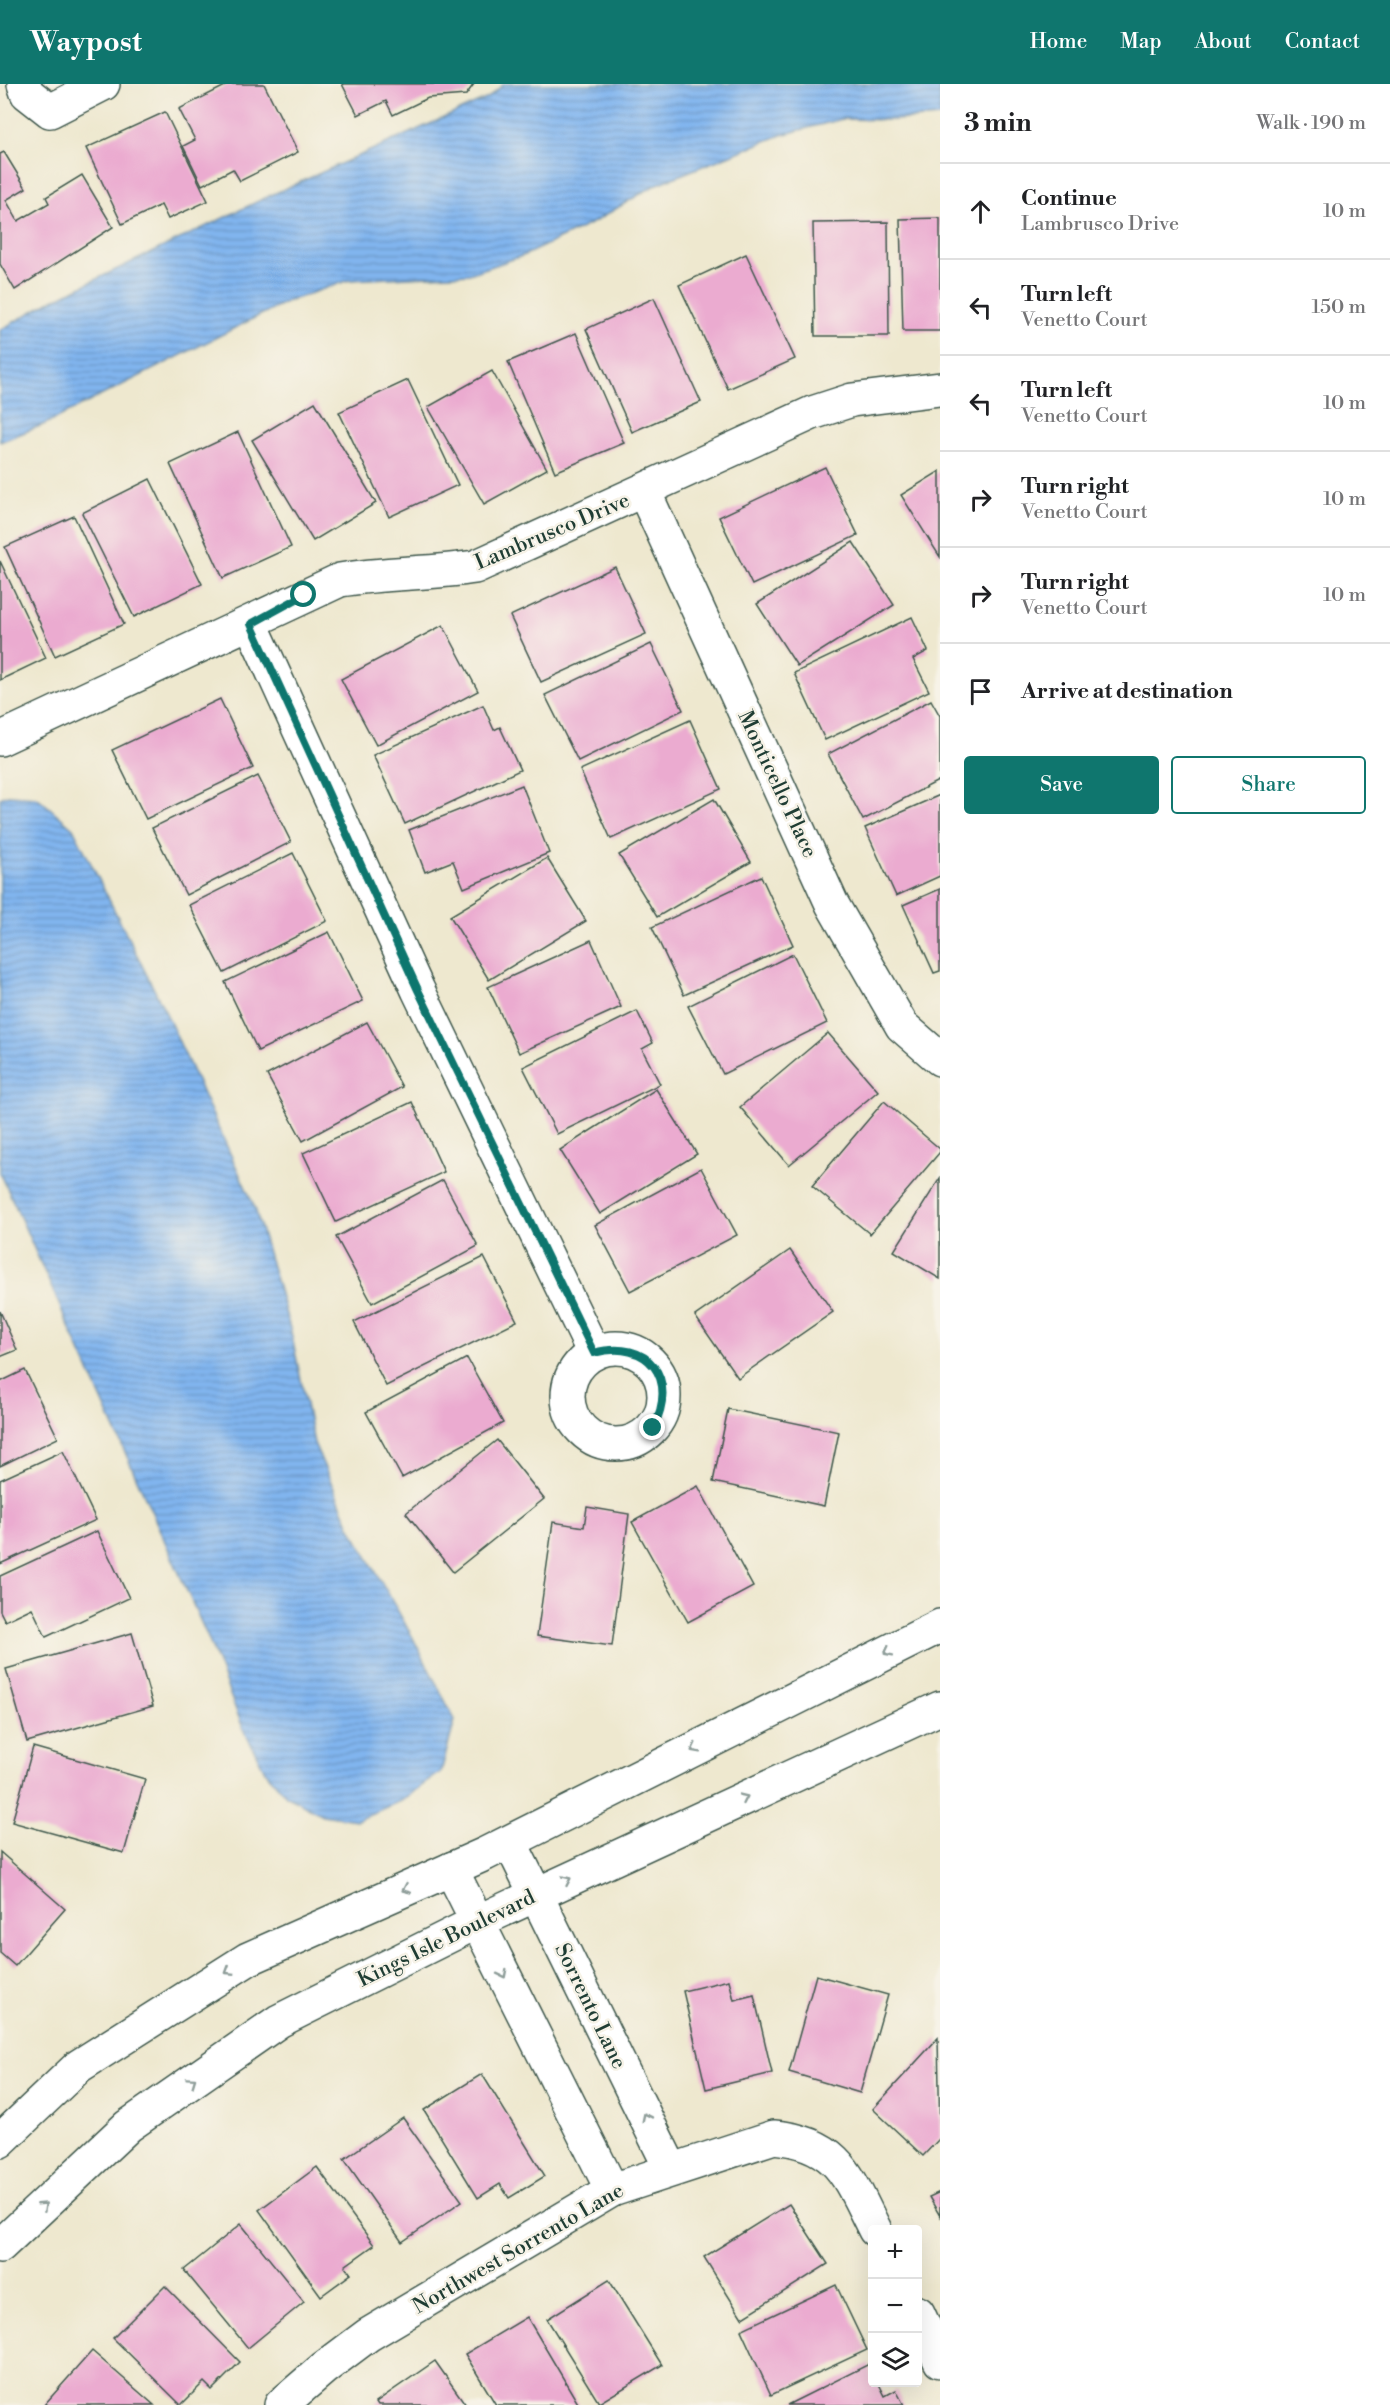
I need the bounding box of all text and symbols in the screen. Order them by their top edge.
text: Waypost [30,25,142,60]
text: Home [1030,29,1087,55]
text: Map [1120,29,1162,55]
text: About [1195,29,1252,55]
text: Contact [1285,29,1360,55]
text: 3 min [964,107,1032,139]
text: Walk · 190 m [1256,111,1366,136]
text: Continue [1021,185,1117,212]
icon: ahead [964,195,997,228]
text: 10 m [1323,199,1366,224]
text: Lambrusco Drive [1021,212,1179,237]
text: Turn left [1021,281,1112,308]
icon: left [964,291,997,324]
text: 150 m [1311,295,1366,320]
text: Venetto Court [1021,308,1148,333]
text: Turn left [1021,377,1112,404]
icon: left [964,387,997,420]
text: 10 m [1323,391,1366,416]
text: Venetto Court [1021,404,1148,429]
text: Turn right [1021,473,1129,500]
icon: right [964,483,997,516]
text: 10 m [1323,487,1366,512]
street label: Lambrusco Drive [471,488,634,576]
text: Venetto Court [1021,500,1148,525]
text: Turn right [1021,569,1129,596]
icon: right [964,579,997,612]
route start [290,581,316,607]
text: 10 m [1323,583,1366,608]
text: Venetto Court [1021,596,1148,621]
icon: arrive [964,675,997,708]
text: Arrive at destination [1021,678,1233,705]
street label: Monticello Place [732,707,823,862]
button: Save [964,756,1159,814]
button: Share [1171,756,1366,814]
route end [639,1414,665,1440]
one-way arrow [883,1645,894,1657]
one-way arrow [690,1742,701,1753]
one-way arrow [737,1794,748,1806]
one-way arrow [560,1875,571,1887]
one-way arrow [401,1881,412,1893]
street label: Kings Isle Boulevard [353,1885,540,1993]
street label: Sorrento Lane [549,1939,632,2073]
one-way arrow [225,1963,235,1975]
one-way arrow [496,1968,507,1978]
one-way arrow [186,2078,197,2089]
one-way arrow [641,2112,653,2123]
street label: Northwest Sorrento Lane [408,2178,629,2320]
one-way arrow [36,2202,46,2213]
map controls [868,2225,922,2387]
button: + [868,2225,922,2279]
button: − [868,2279,922,2333]
button: layers [868,2333,922,2387]

